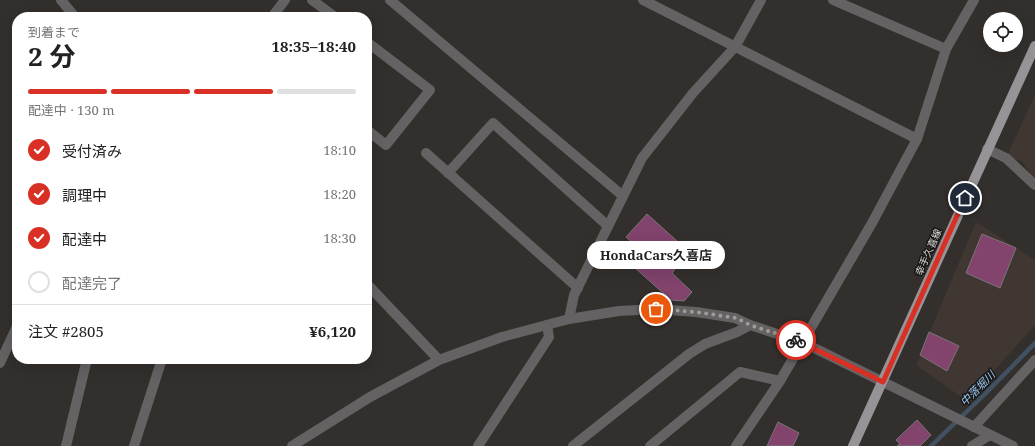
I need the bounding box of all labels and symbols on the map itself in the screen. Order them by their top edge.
pin [948,181,982,215]
street label: 幸手久喜線 [911,226,945,278]
callout: HondaCars久喜店 [587,241,725,269]
pin [639,292,673,326]
courier [776,320,816,360]
water label: 中落堀川 [956,366,999,409]

